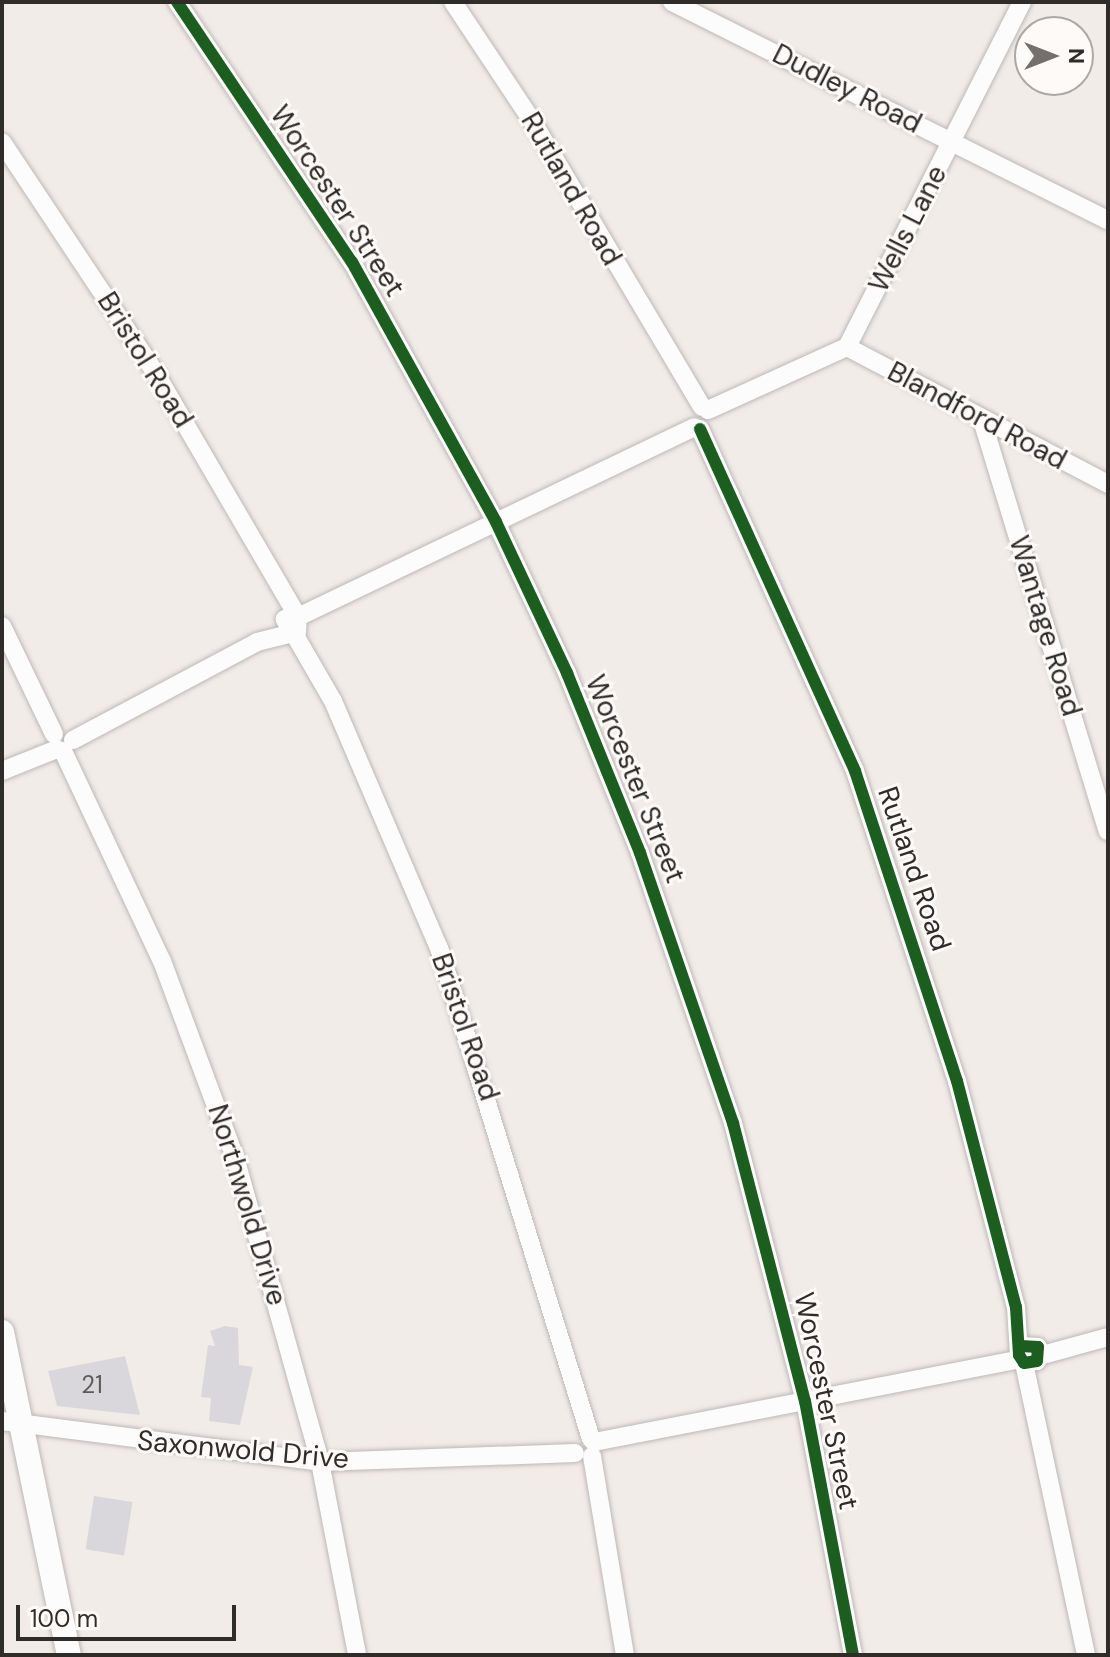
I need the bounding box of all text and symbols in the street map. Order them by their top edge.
north arrow [1014,16,1094,96]
street label: Dudley Road [767,37,927,141]
text: N [1062,48,1091,64]
street label: Worcester Street [263,99,411,303]
street label: Rutland Road [514,106,628,272]
street label: Wells Lane [862,160,954,298]
street label: Bristol Road [90,286,200,434]
street label: Blandford Road [882,355,1072,477]
street label: Wantage Road [1002,532,1088,720]
street label: Worcester Street [578,670,692,888]
street label: Rutland Road [870,783,958,955]
street label: Bristol Road [424,949,506,1105]
street label: Northwold Drive [200,1100,294,1310]
street label: Worcester Street [787,1289,865,1513]
house number: 21 [81,1371,103,1399]
street label: Saxonwold Drive [136,1424,350,1476]
scale bar [20,1589,240,1639]
text: 100 m [30,1603,98,1634]

